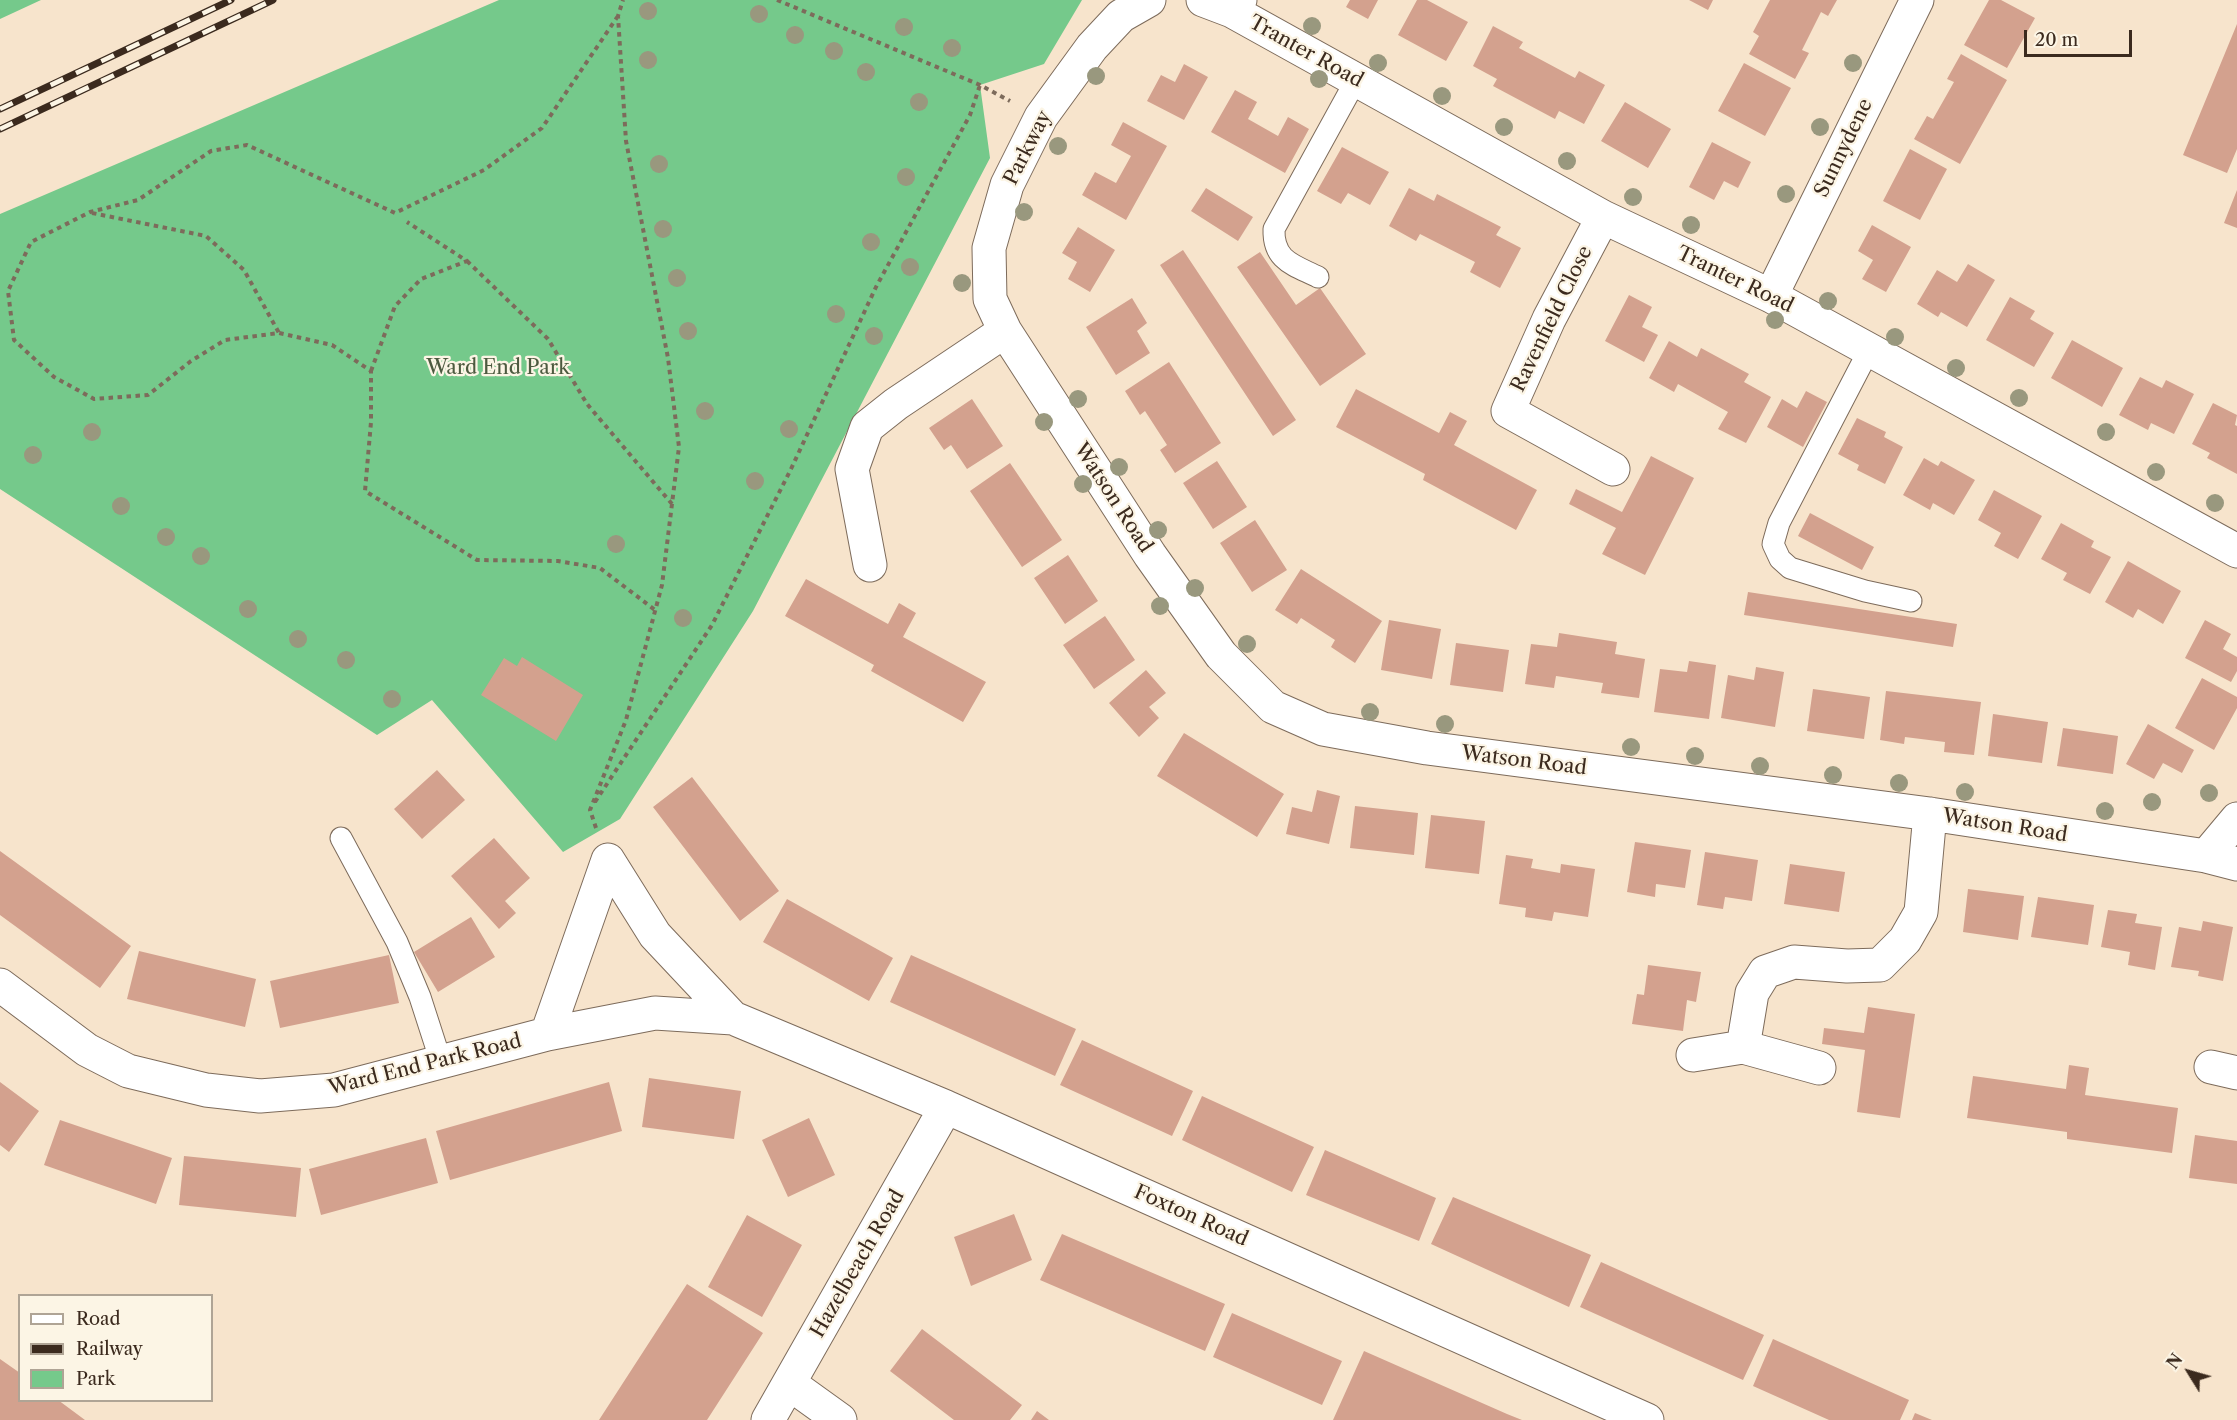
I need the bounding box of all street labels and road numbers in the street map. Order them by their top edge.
street label: Tranter Road [1245,11,1367,93]
street label: Sunnydene [1810,95,1878,201]
street label: Parkway [999,107,1057,189]
street label: Tranter Road [1673,241,1797,319]
street label: Ravenfield Close [1506,242,1598,396]
street label: Watson Road [1069,439,1157,557]
street label: Watson Road [1460,741,1588,781]
street label: Watson Road [1941,804,2069,848]
street label: Ward End Park Road [326,1029,524,1101]
street label: Foxton Road [1130,1180,1252,1252]
street label: Hazelbeach Road [806,1186,910,1342]

